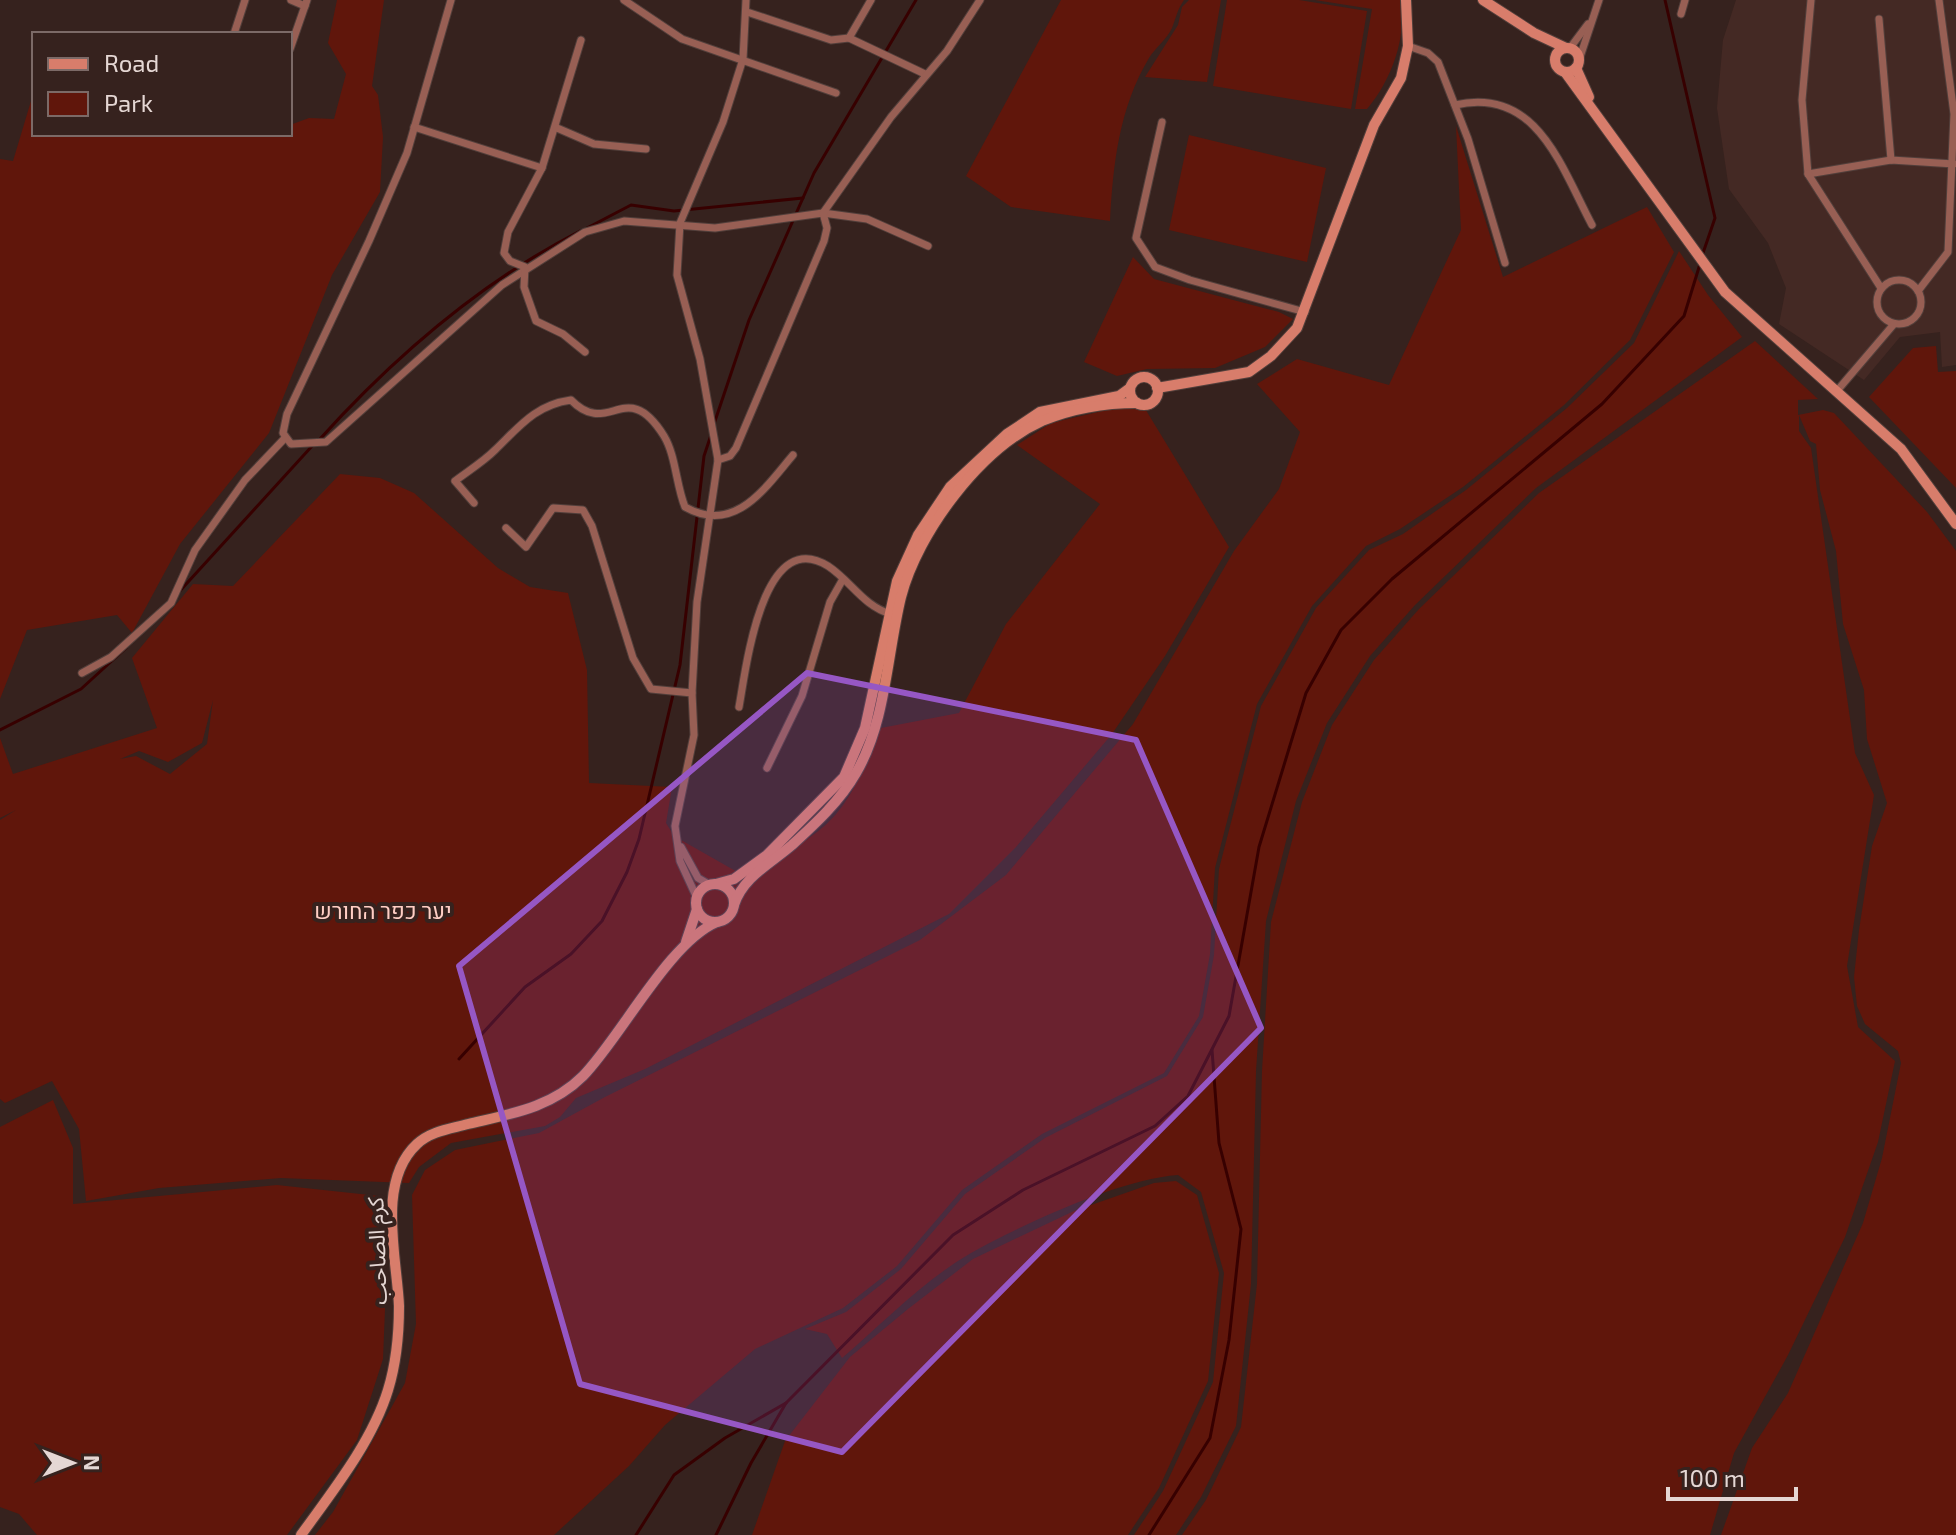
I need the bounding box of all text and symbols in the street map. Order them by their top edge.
legend [32,32,292,136]
text: Road [104,48,159,77]
text: Park [104,88,153,117]
park label: יער כפר החורש [314,897,452,923]
street label: كرم الصاحب [361,1196,396,1305]
north arrow [32,1423,112,1503]
scale bar [1668,1451,1796,1501]
text: N [80,1455,106,1471]
text: 100 m [1680,1463,1745,1492]

